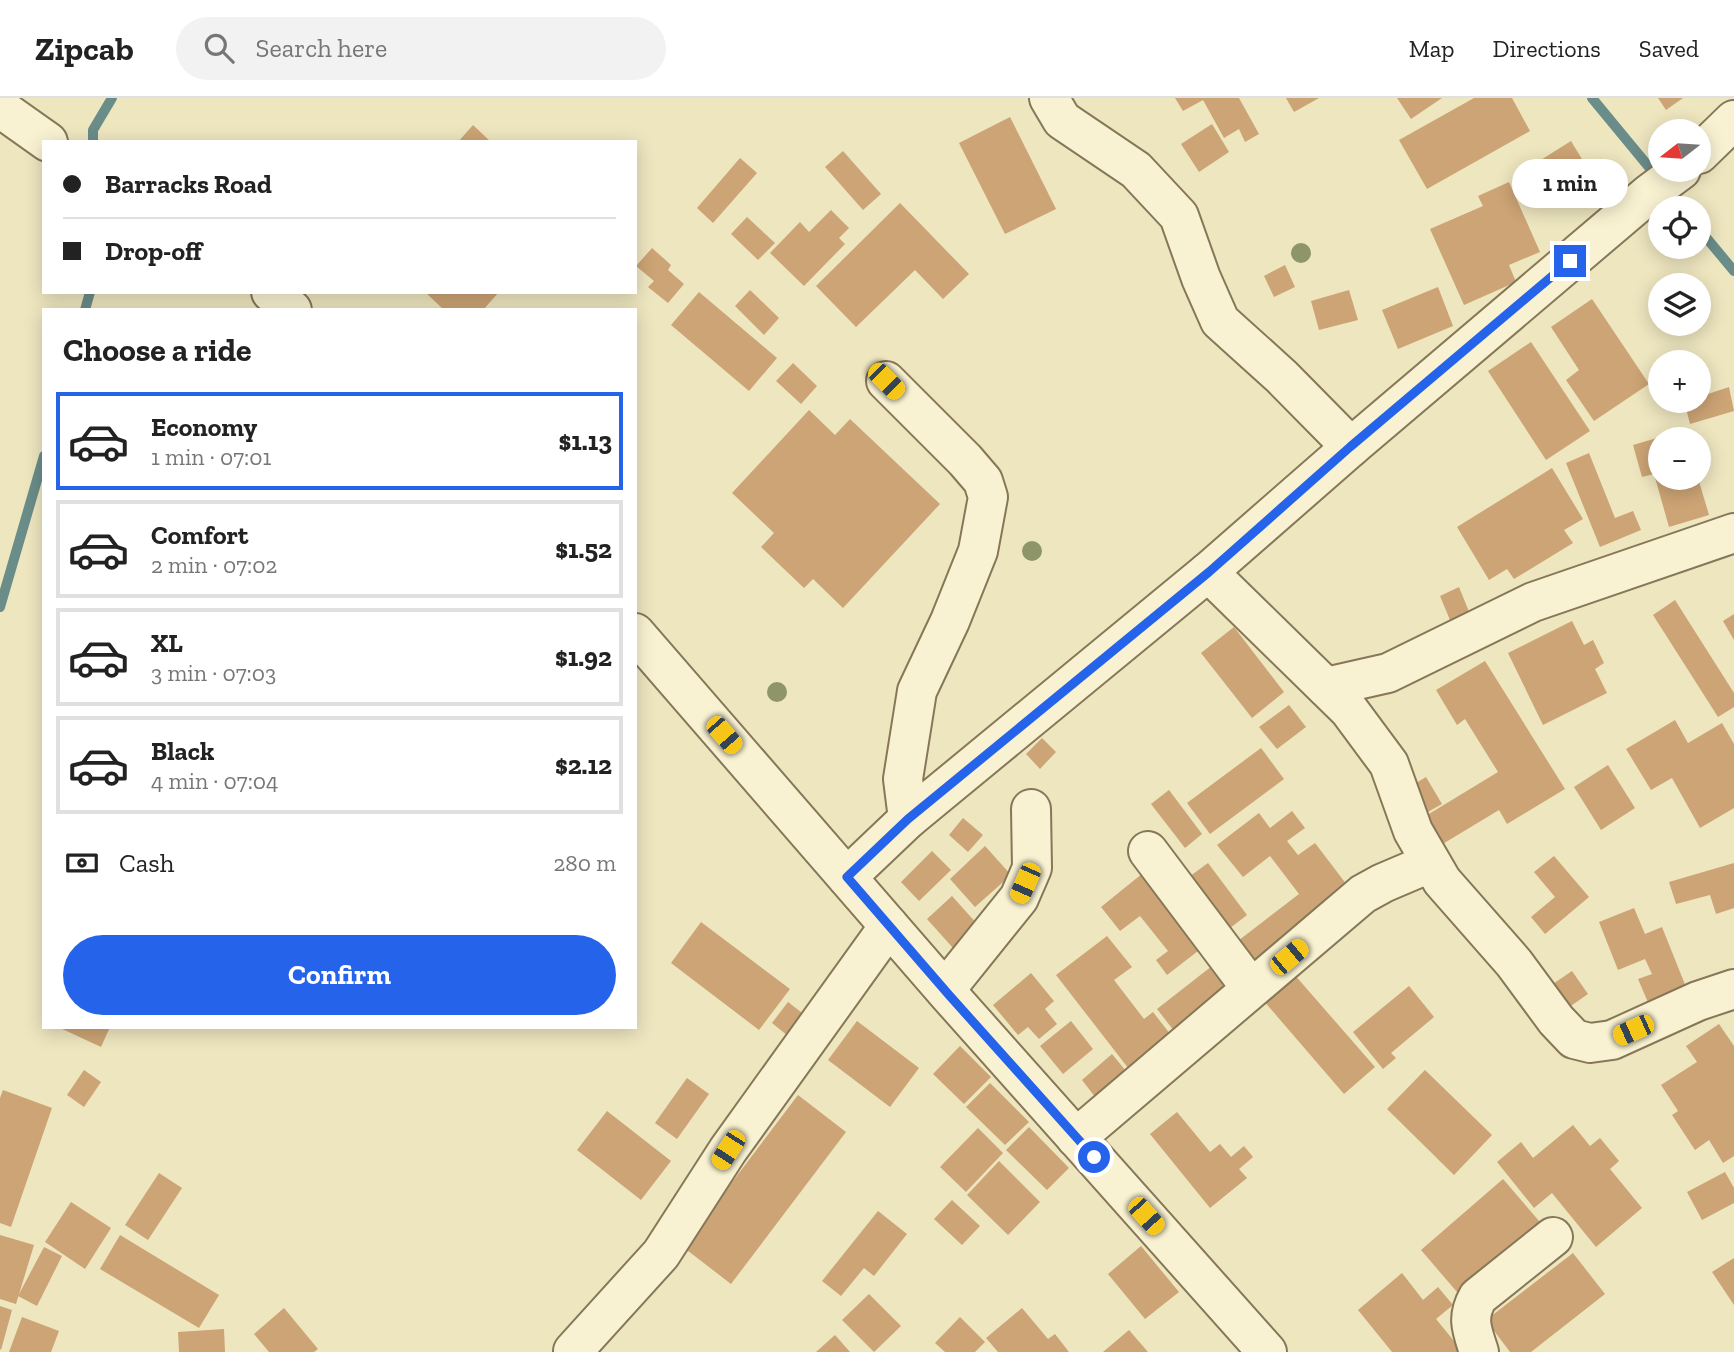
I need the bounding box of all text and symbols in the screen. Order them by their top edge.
search box [176,17,666,80]
text: Zipcab [35,29,134,68]
icon: search [200,29,238,67]
text: Search here [256,32,387,64]
text: Map [1409,34,1455,63]
text: Directions [1493,34,1601,63]
text: Saved [1639,34,1699,63]
north arrow [1648,119,1712,182]
map controls [1648,119,1711,490]
callout: 1 min [1512,159,1628,208]
text: Barracks Road [105,168,272,200]
text: 1 min [1543,169,1597,197]
button: locate [1648,196,1711,259]
text: Drop-off [105,235,202,267]
route end [1554,245,1586,277]
button: layers [1648,273,1711,336]
text: Choose a ride [63,331,251,369]
button: + [1648,350,1711,413]
car [864,359,909,403]
icon: car [67,410,130,473]
text: Economy [151,411,257,443]
text: $1.13 [558,425,612,457]
button: − [1648,427,1711,490]
text: 1 min · 07:01 [151,443,271,471]
icon: car [67,518,130,581]
text: Comfort [151,519,248,551]
text: $1.52 [555,533,612,565]
text: 2 min · 07:02 [151,551,277,579]
icon: car [67,626,130,689]
text: XL [151,627,183,659]
text: $1.92 [555,641,612,673]
text: 3 min · 07:03 [151,659,276,687]
car [703,712,746,758]
icon: car [67,734,130,797]
text: Black [151,735,214,767]
text: $2.12 [555,749,612,781]
text: 4 min · 07:04 [151,767,278,795]
icon: cash [63,844,101,882]
text: Cash [119,847,174,879]
text: 280 m [553,849,616,877]
car [1007,860,1044,906]
button: Confirm [63,935,616,1015]
car [1267,935,1312,979]
car [1610,1012,1657,1048]
car [708,1127,749,1173]
route start [1078,1141,1110,1173]
car [1125,1193,1168,1239]

